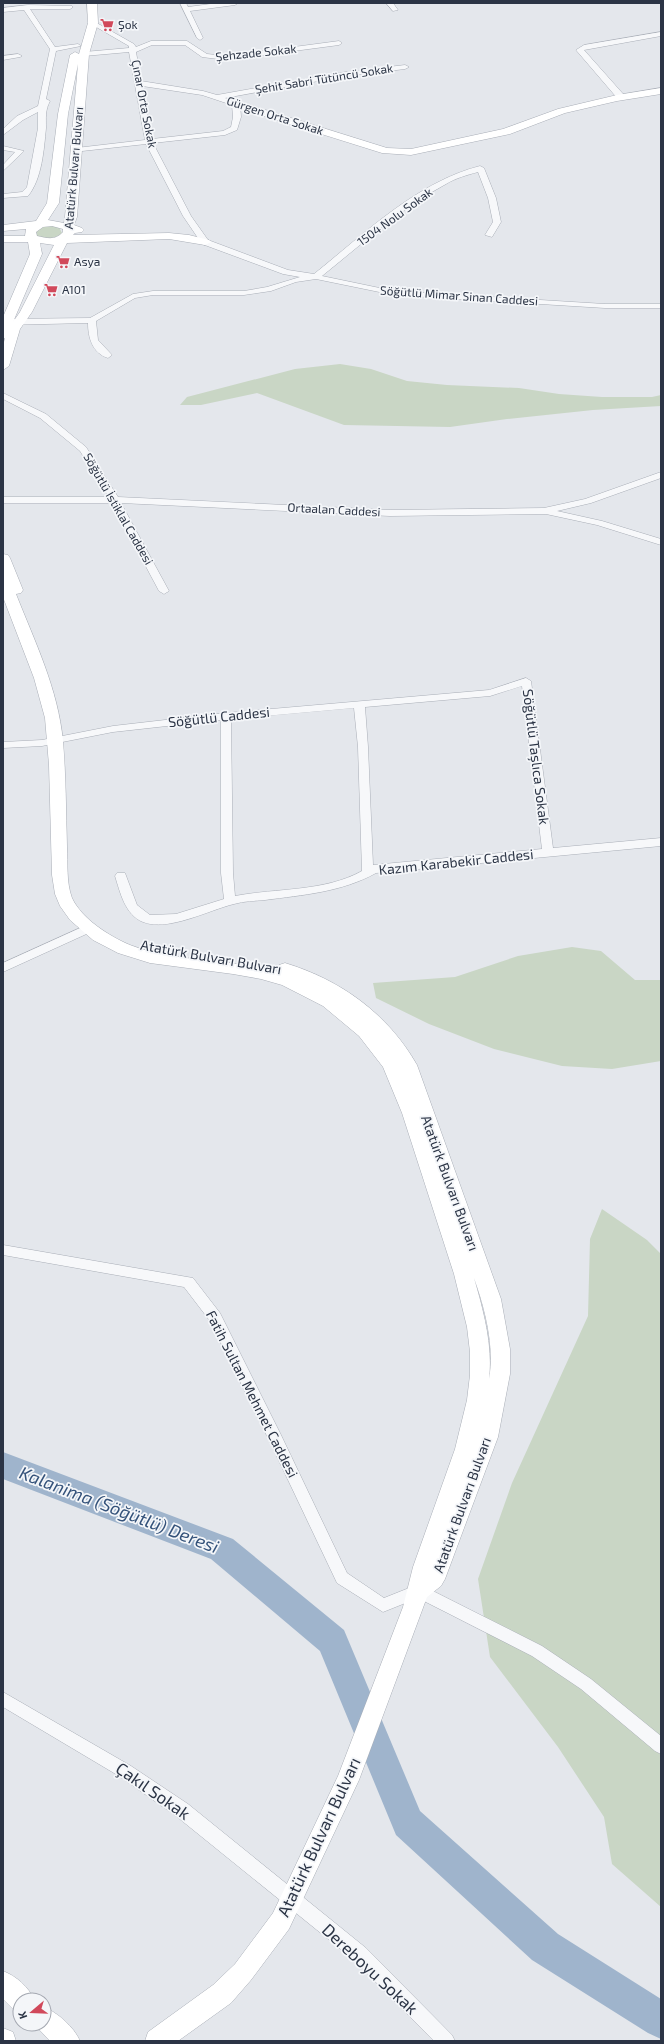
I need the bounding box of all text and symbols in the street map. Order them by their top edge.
supermarket icon: Şok [99,17,115,33]
place label: Şok [118,17,138,33]
street label: Şehzade Sokak [215,41,297,65]
street label: Çınar Orta Sokak [129,58,160,149]
street label: Şehit Sabri Tütüncü Sokak [254,60,394,98]
street label: Gürgen Orta Sokak [225,93,325,137]
street label: Atatürk Bulvarı Bulvarı [61,106,85,230]
street label: 1504 Nolu Sokak [354,184,435,248]
supermarket icon: Asya [55,254,71,270]
place label: Asya [74,254,100,268]
supermarket icon: A101 [43,282,59,298]
place label: A101 [62,282,86,296]
street label: Söğütlü Mimar Sinan Caddesi [380,283,538,308]
street label: Söğütlü İstiklal Caddesi [81,450,157,567]
street label: Ortaalan Caddesi [287,500,381,518]
street label: Söğütlü Taşlıca Sokak [519,688,553,826]
street label: Söğütlü Caddesi [167,703,271,730]
street label: Kazım Karabekir Caddesi [378,845,534,878]
street label: Atatürk Bulvarı Bulvarı [139,936,283,977]
street label: Atatürk Bulvarı Bulvarı [418,1113,483,1253]
street label: Fatih Sultan Mehmet Caddesi [203,1307,302,1480]
street label: Atatürk Bulvarı Bulvarı [429,1435,494,1575]
water label: Kalanima (Söğütlü) Deresi [17,1461,223,1557]
street label: Atatürk Bulvarı Bulvarı [272,1754,364,1920]
street label: Çakıl Sokak [111,1757,195,1825]
street label: Dereboyu Sokak [318,1919,423,2019]
north arrow [12,1992,52,2032]
text: K [15,2010,29,2021]

